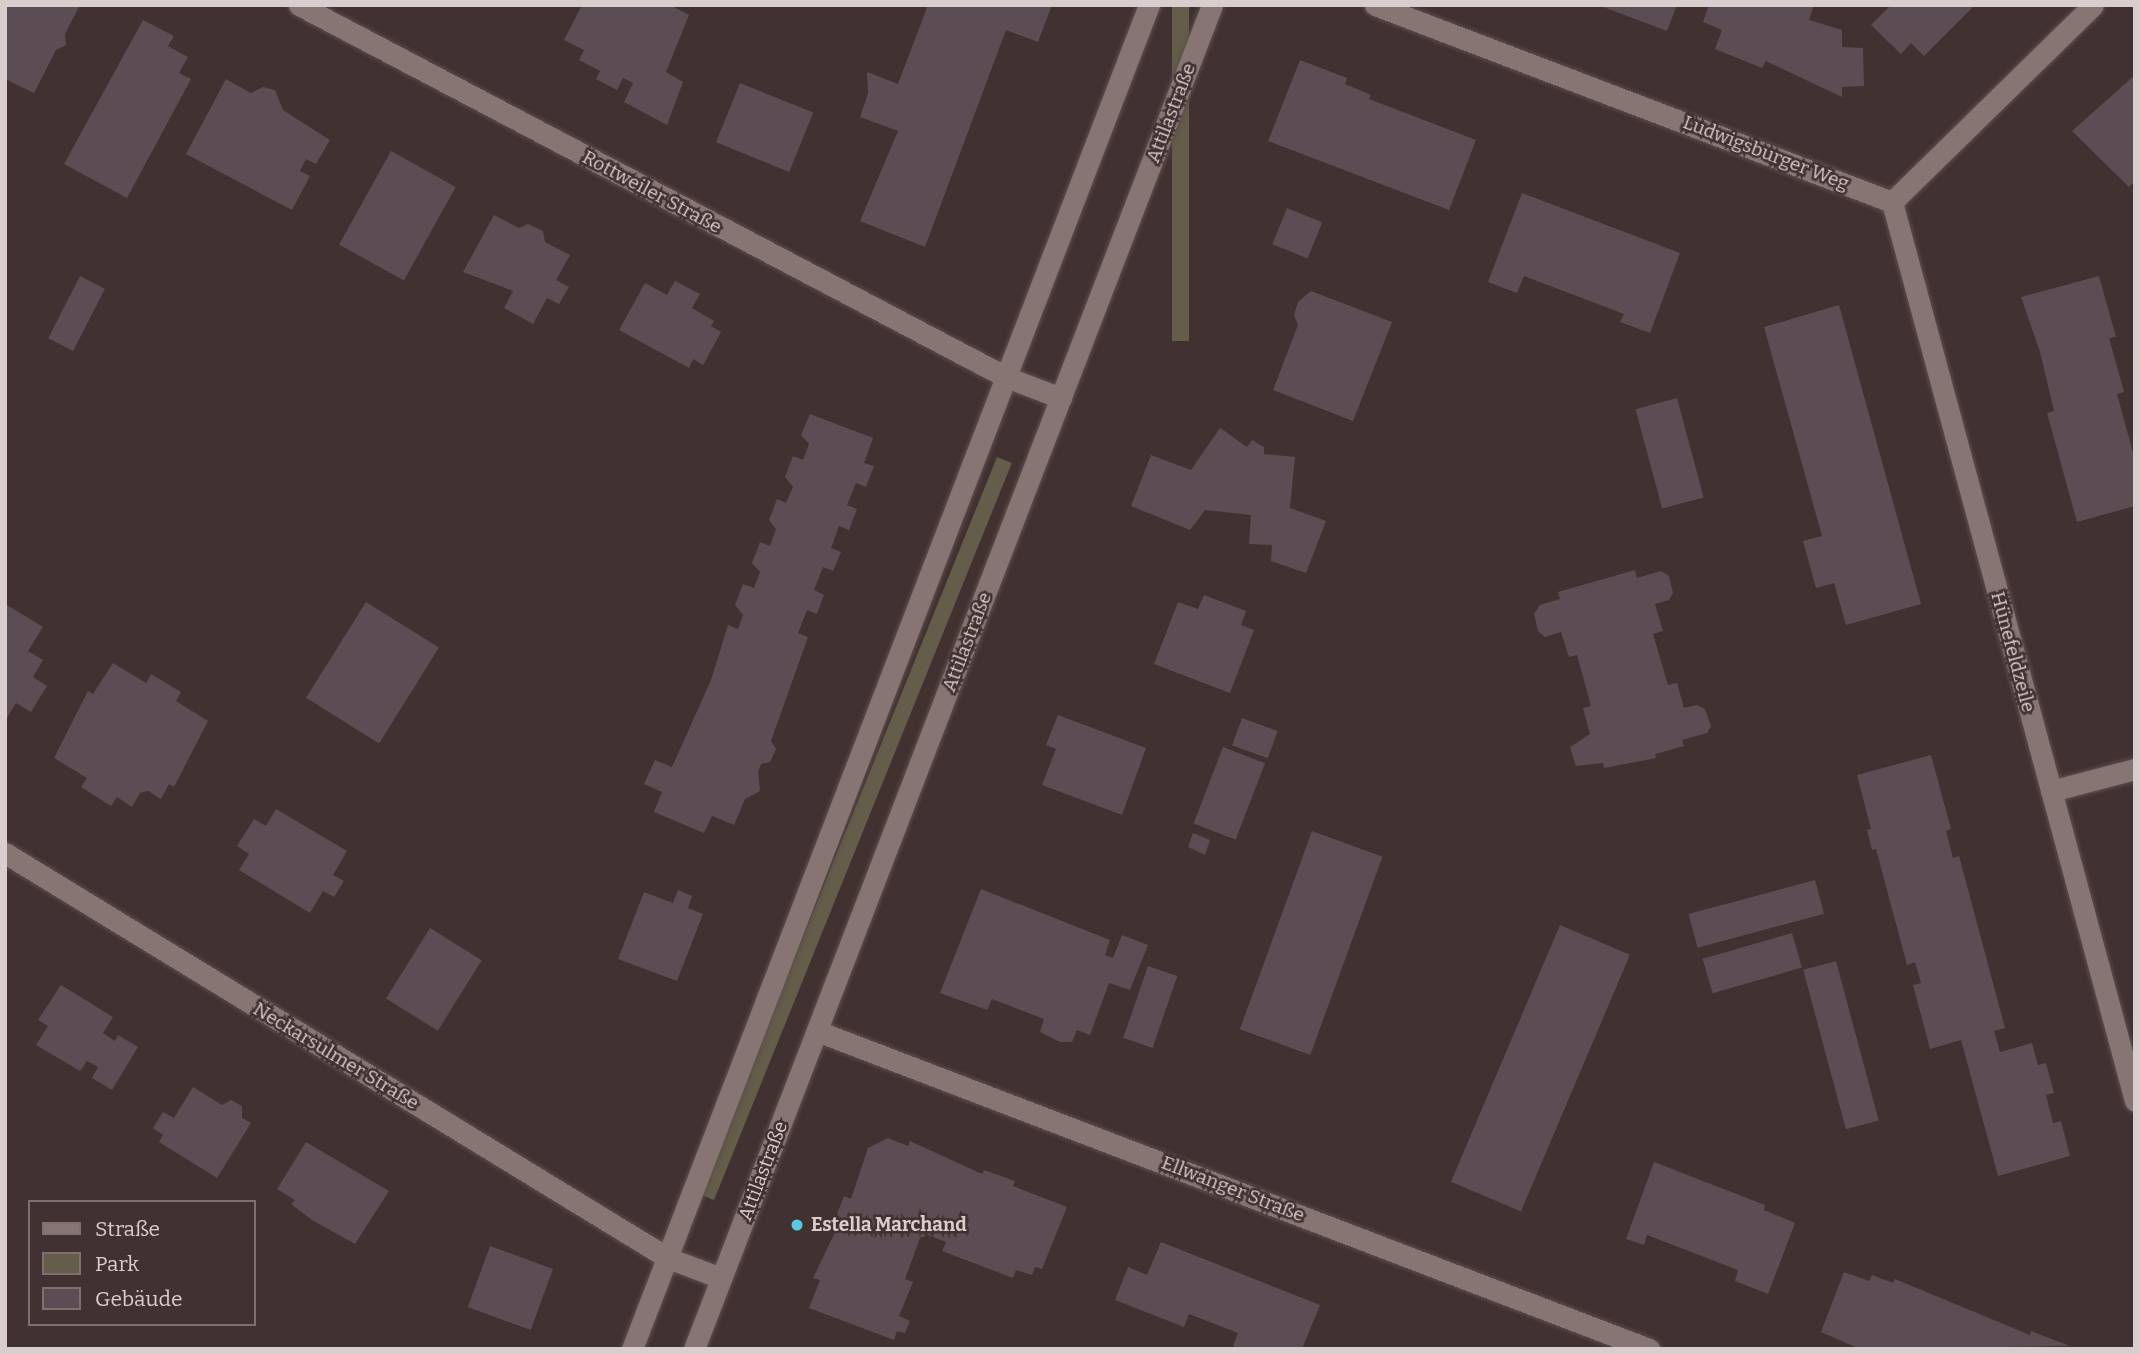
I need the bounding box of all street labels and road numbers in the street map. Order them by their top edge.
street label: Attilastraße [1142,60,1200,166]
street label: Ludwigsburger Weg [1680,111,1852,195]
street label: Rottweiler Straße [579,146,725,238]
street label: Attilastraße [938,589,996,695]
street label: Hünefeldzeile [1986,589,2040,715]
street label: Neckarsulmer Straße [249,998,423,1114]
street label: Attilastraße [734,1118,792,1224]
street label: Ellwanger Straße [1158,1151,1308,1227]

